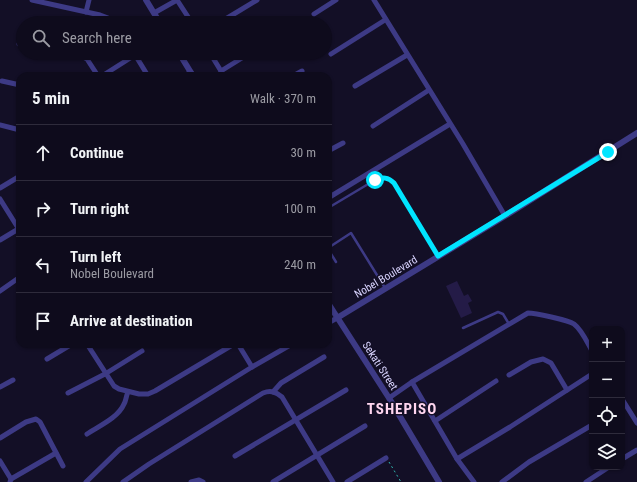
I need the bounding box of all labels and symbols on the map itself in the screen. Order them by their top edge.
route end [599,143,617,161]
route start [366,171,384,189]
street label: Nobel Boulevard [352,253,420,301]
street label: Sekati Street [360,339,400,393]
district label: TSHEPISO [367,400,437,418]

